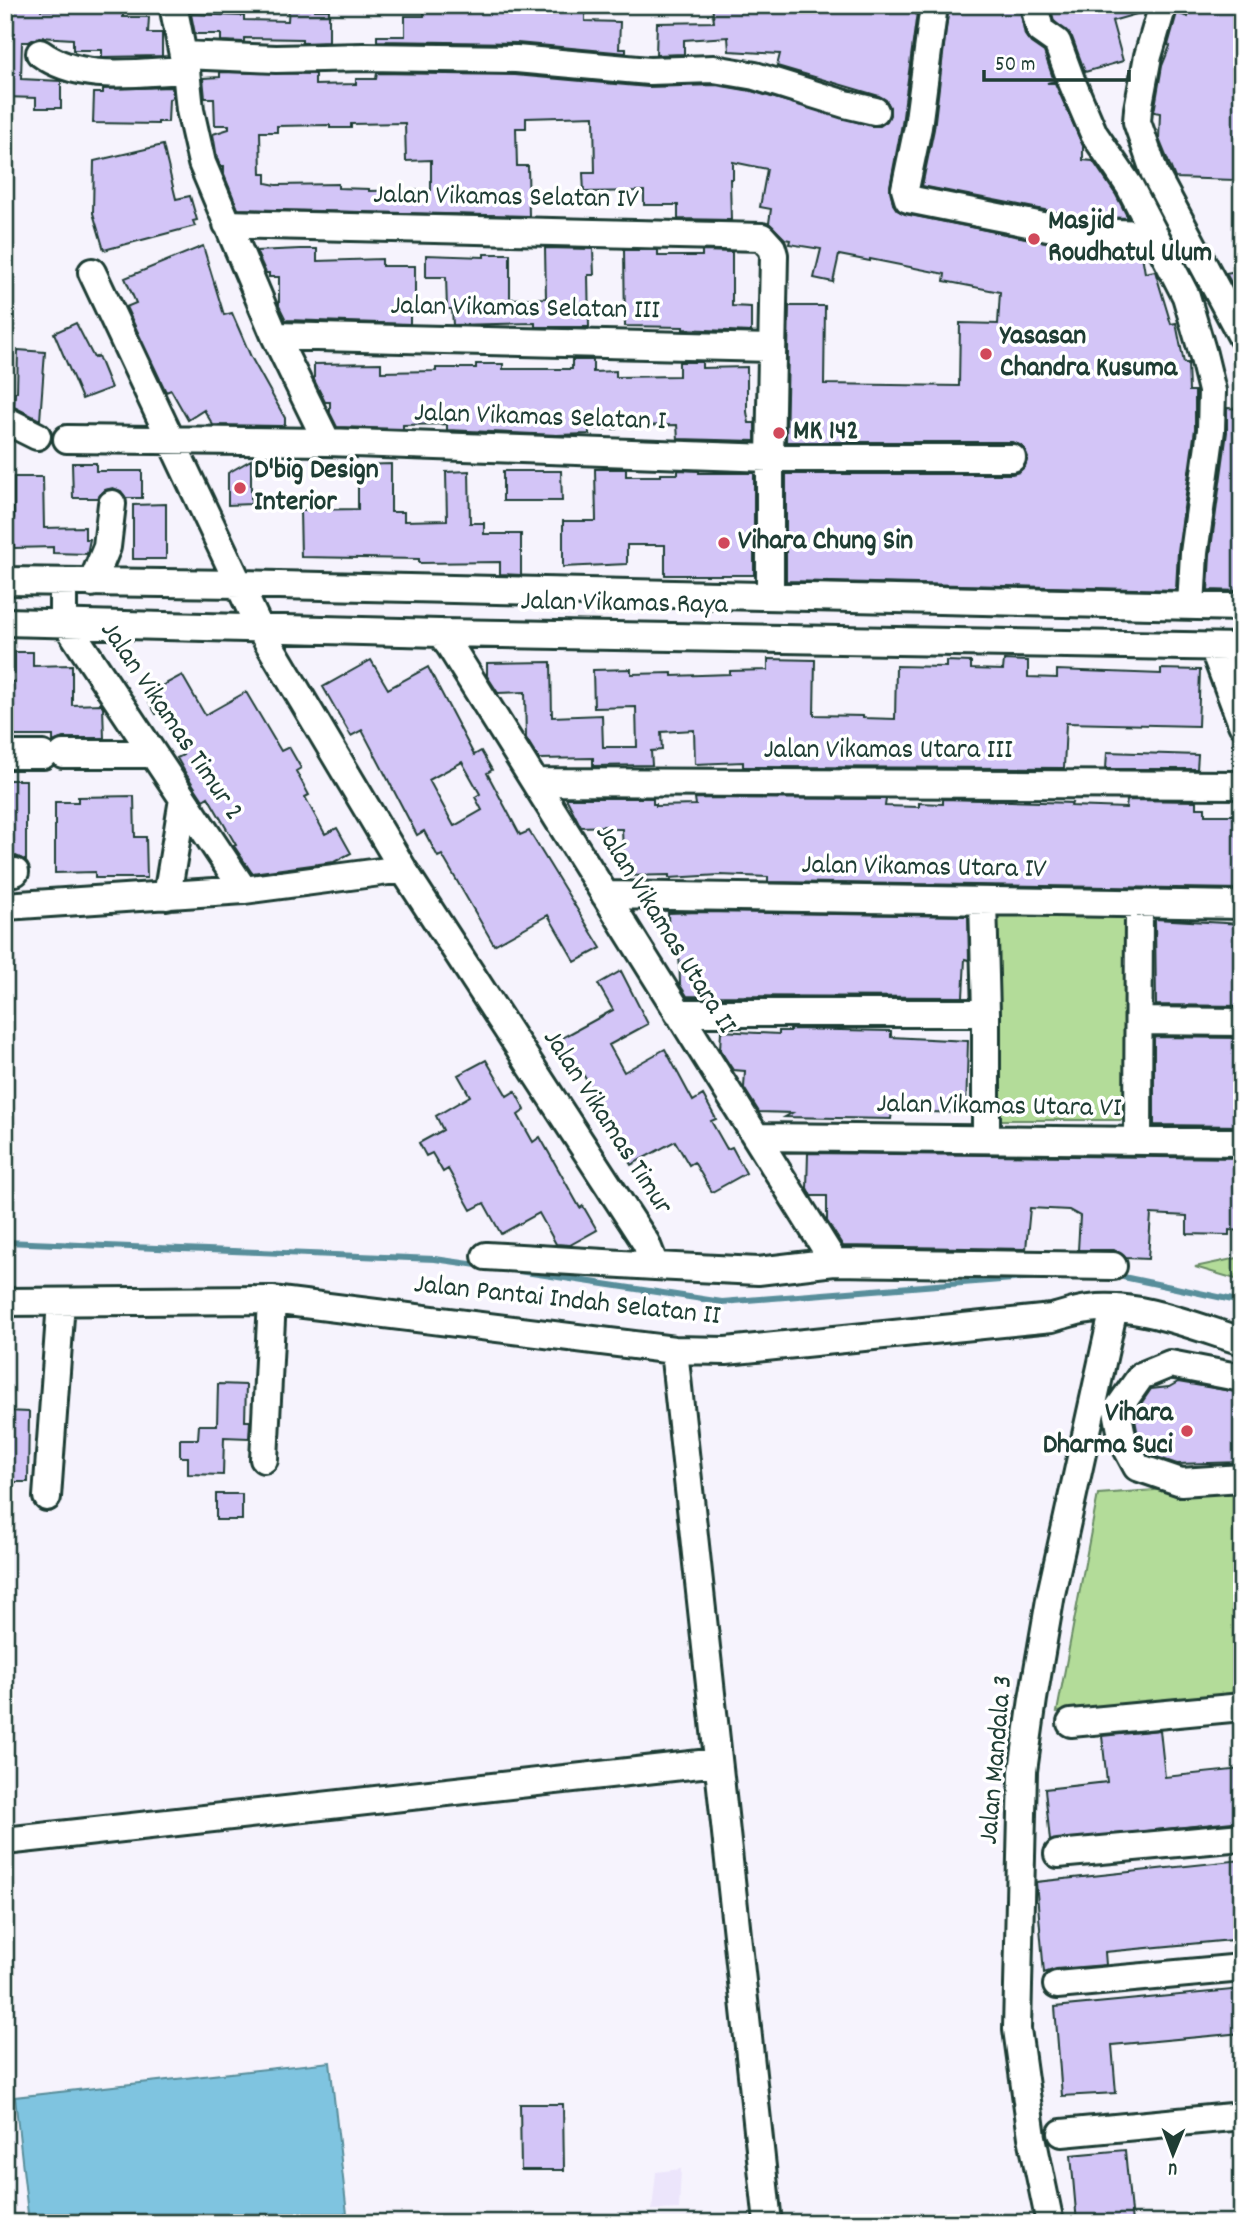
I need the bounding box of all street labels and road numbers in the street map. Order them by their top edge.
street label: Jalan Vikamas Selatan IV [373,177,640,221]
street label: Jalan Vikamas Selatan III [390,288,660,332]
street label: Jalan Vikamas Selatan I [413,395,667,443]
street label: Jalan Vikamas Raya [520,583,729,627]
street label: Jalan Vikamas Timur 2 [88,614,252,830]
street label: Jalan Vikamas Utara III [763,732,1013,772]
street label: Jalan Vikamas Utara II [583,817,745,1043]
street label: Jalan Vikamas Utara IV [801,847,1048,891]
street label: Jalan Vikamas Timur [531,1022,681,1224]
street label: Jalan Vikamas Utara VI [876,1086,1122,1130]
street label: Jalan Pantai Indah Selatan II [412,1266,723,1338]
street label: Jalan Mandala 3 [971,1674,1025,1846]

